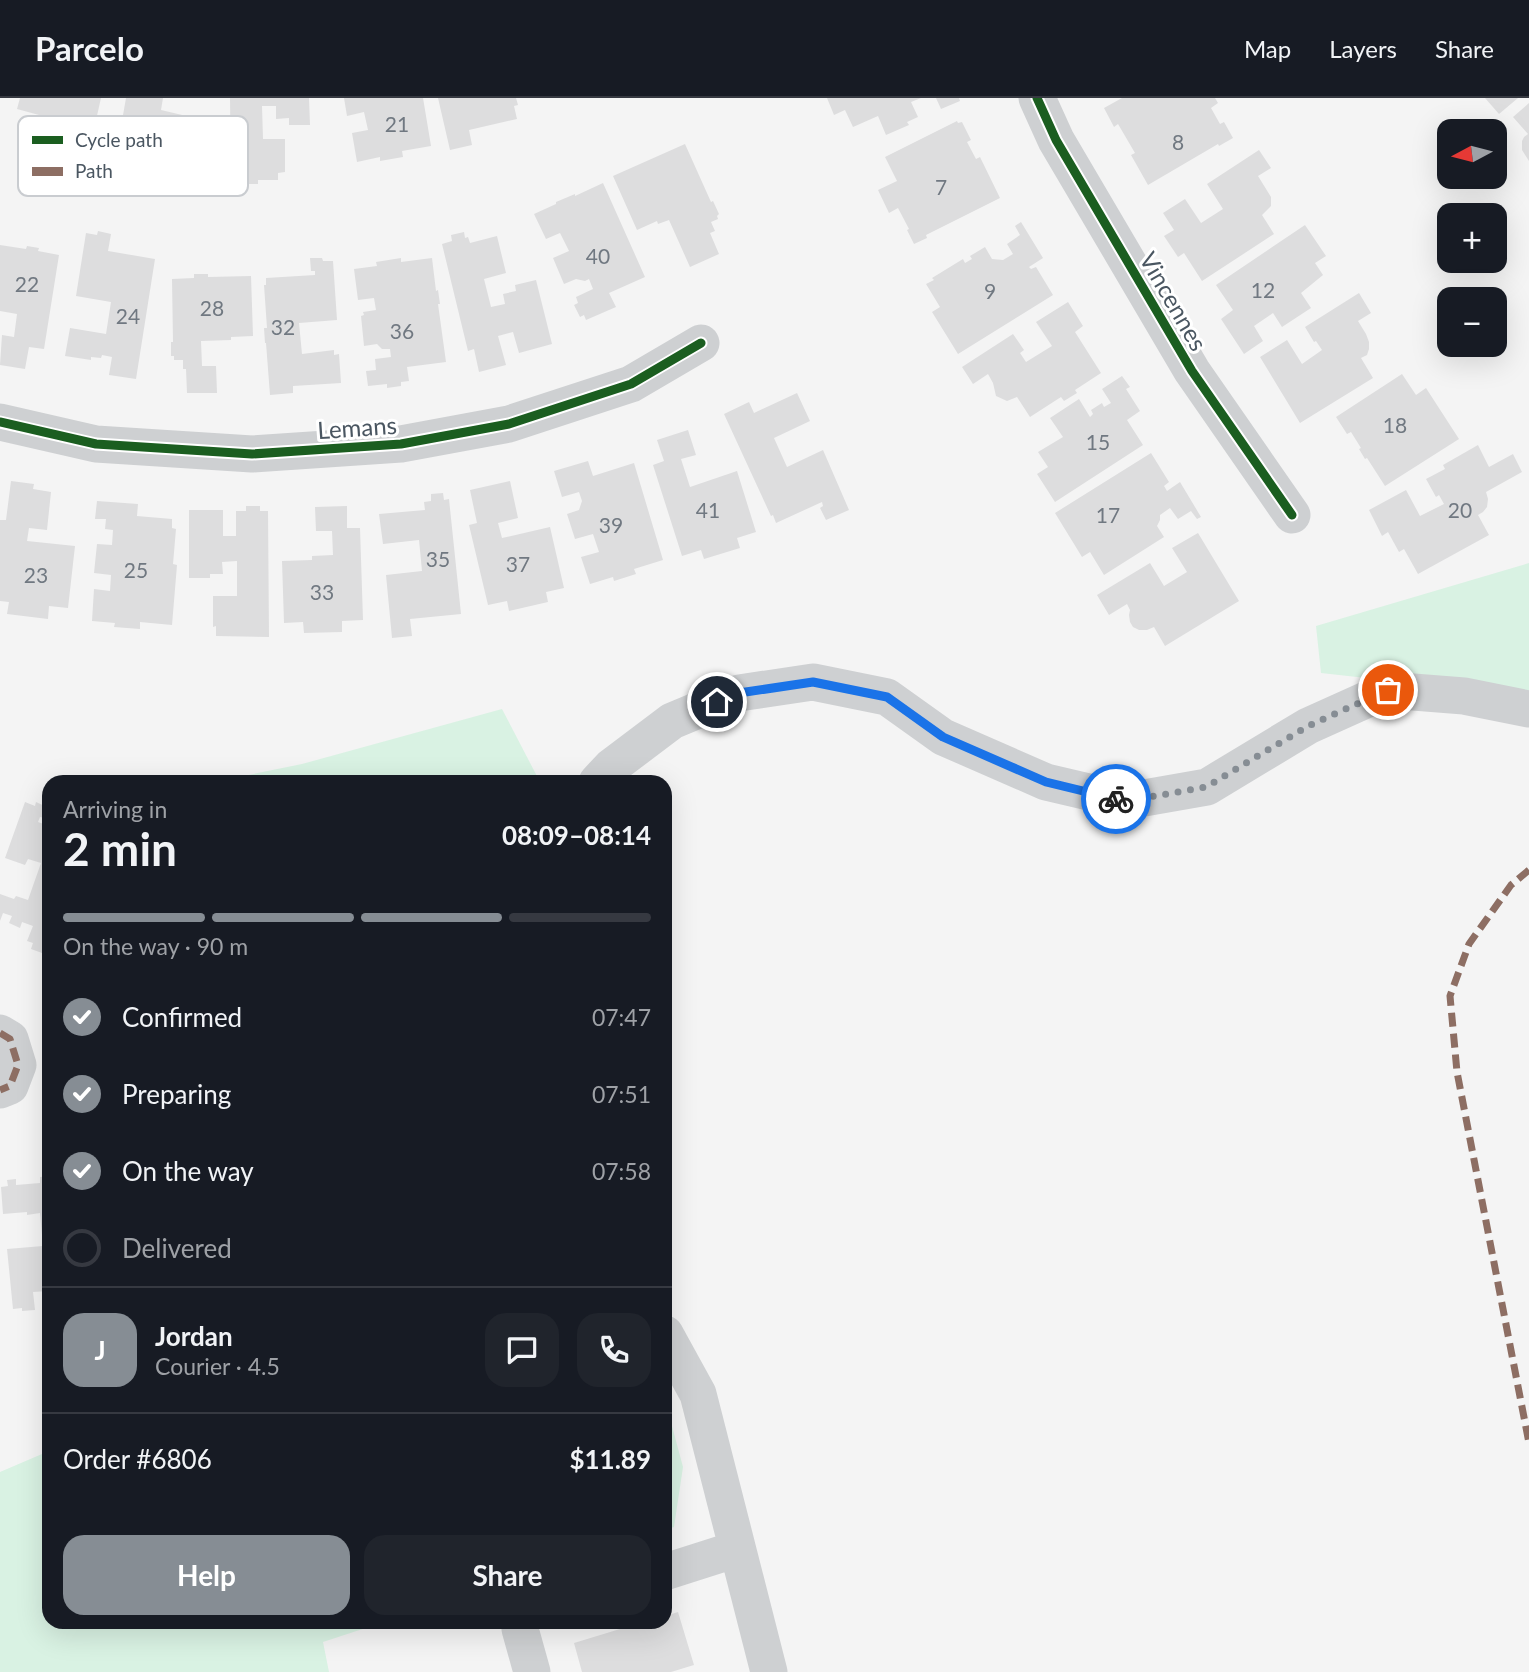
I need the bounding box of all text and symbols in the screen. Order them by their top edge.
text: Parcelo [35,28,144,68]
text: Map [1244,34,1291,63]
text: Layers [1329,34,1397,63]
text: Share [1435,34,1494,63]
house number: 21 [385,111,409,136]
legend [18,116,248,196]
north arrow [1437,119,1507,189]
map controls [1437,119,1507,357]
text: Cycle path [75,128,163,151]
house number: 8 [1172,129,1184,154]
text: Path [75,159,113,182]
house number: 7 [935,174,947,199]
button: + [1437,203,1507,273]
house number: 40 [586,243,610,268]
street label: Vincennes [1134,246,1214,356]
house number: 22 [15,271,39,296]
house number: 12 [1251,277,1275,302]
house number: 9 [984,278,996,303]
button: − [1437,287,1507,357]
house number: 28 [200,295,224,320]
house number: 24 [116,303,140,328]
house number: 32 [271,314,295,339]
house number: 36 [390,318,414,343]
street label: Lemans [316,410,398,444]
house number: 18 [1383,412,1407,437]
house number: 15 [1086,429,1110,454]
house number: 41 [696,497,720,522]
house number: 20 [1448,497,1472,522]
house number: 17 [1096,502,1120,527]
house number: 39 [599,512,623,537]
house number: 35 [426,546,450,571]
house number: 37 [506,551,530,576]
house number: 25 [124,557,148,582]
house number: 23 [24,562,48,587]
house number: 33 [310,579,334,604]
pin [1358,660,1418,720]
icon: bag [1369,671,1407,709]
pin [687,672,747,732]
icon: home [698,683,736,721]
courier [1081,764,1151,834]
icon: bike [1097,780,1135,818]
text: Arriving in [63,795,167,823]
text: 08:09–08:14 [502,819,651,851]
text: 2 min [63,821,177,876]
text: On the way · 90 m [63,932,248,960]
icon: check [63,998,101,1036]
text: Confirmed [122,1001,242,1033]
text: 07:47 [592,1003,651,1031]
icon: check [63,1075,101,1113]
text: Preparing [122,1078,231,1110]
text: 07:51 [592,1080,651,1108]
icon: check [63,1152,101,1190]
text: On the way [122,1155,254,1187]
text: 07:58 [592,1157,651,1185]
text: Delivered [122,1232,232,1264]
button: chat [485,1313,559,1387]
button: phone [577,1313,651,1387]
text: Jordan [155,1320,233,1352]
text: J [94,1334,106,1366]
text: Courier · 4.5 [155,1352,280,1380]
text: Order #6806 [63,1443,212,1475]
text: $11.89 [569,1443,651,1475]
button: Help [63,1535,350,1615]
button: Share [364,1535,651,1615]

